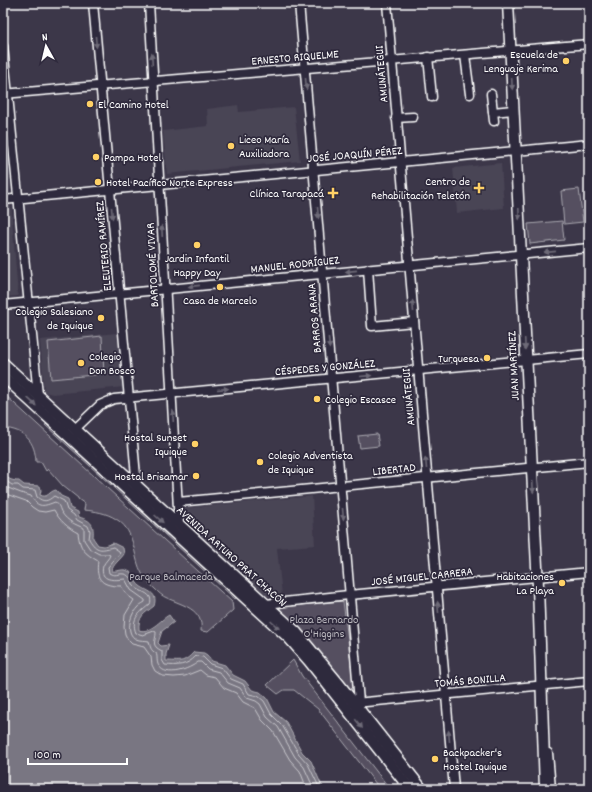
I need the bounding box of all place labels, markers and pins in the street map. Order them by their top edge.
place label: Escuela de Lenguaje Kerima [484,47,558,78]
marker: Escuela de Lenguaje Kerima [561,56,571,66]
place label: El Camino Hotel [98,97,169,114]
marker: El Camino Hotel [85,99,95,109]
place label: Liceo María Auxiliadora [239,132,290,163]
marker: Liceo María Auxiliadora [226,141,236,151]
place label: Pampa Hotel [104,150,161,167]
marker: Pampa Hotel [91,152,101,162]
place label: Centro de Rehabilitación Teletón [371,174,470,205]
place label: Hotel Pacífico Norte Express [106,175,233,192]
marker: Hotel Pacífico Norte Express [93,177,103,187]
marker: Centro de Rehabilitación Teletón [473,182,485,194]
place label: Clínica Tarapacá [250,186,324,203]
marker: Clínica Tarapacá [327,187,339,199]
marker: Jardin Infantil Happy Day [192,240,202,250]
place label: Jardin Infantil Happy Day [165,251,229,282]
marker: Casa de Marcelo [215,282,225,292]
place label: Casa de Marcelo [183,293,257,310]
place label: Colegio Salesiano de Iquique [15,304,93,335]
marker: Colegio Salesiano de Iquique [96,313,106,323]
place label: Colegio Don Bosco [89,349,135,380]
place label: Turquesa [438,351,479,368]
marker: Turquesa [482,353,492,363]
marker: Colegio Don Bosco [76,358,86,368]
place label: Colegio Escasce [325,392,396,409]
marker: Colegio Escasce [312,394,322,404]
place label: Hostal Sunset Iquique [124,430,188,461]
marker: Hostal Sunset Iquique [190,439,200,449]
place label: Colegio Adventista de Iquique [268,448,353,479]
marker: Colegio Adventista de Iquique [255,457,265,467]
place label: Hostal Brisamar [114,469,189,486]
marker: Hostal Brisamar [191,471,201,481]
place label: Habitaciones La Playa [497,569,554,600]
marker: Habitaciones La Playa [557,578,567,588]
place label: Backpacker's Hostel Iquique [443,745,507,776]
marker: Backpacker's Hostel Iquique [430,754,440,764]

